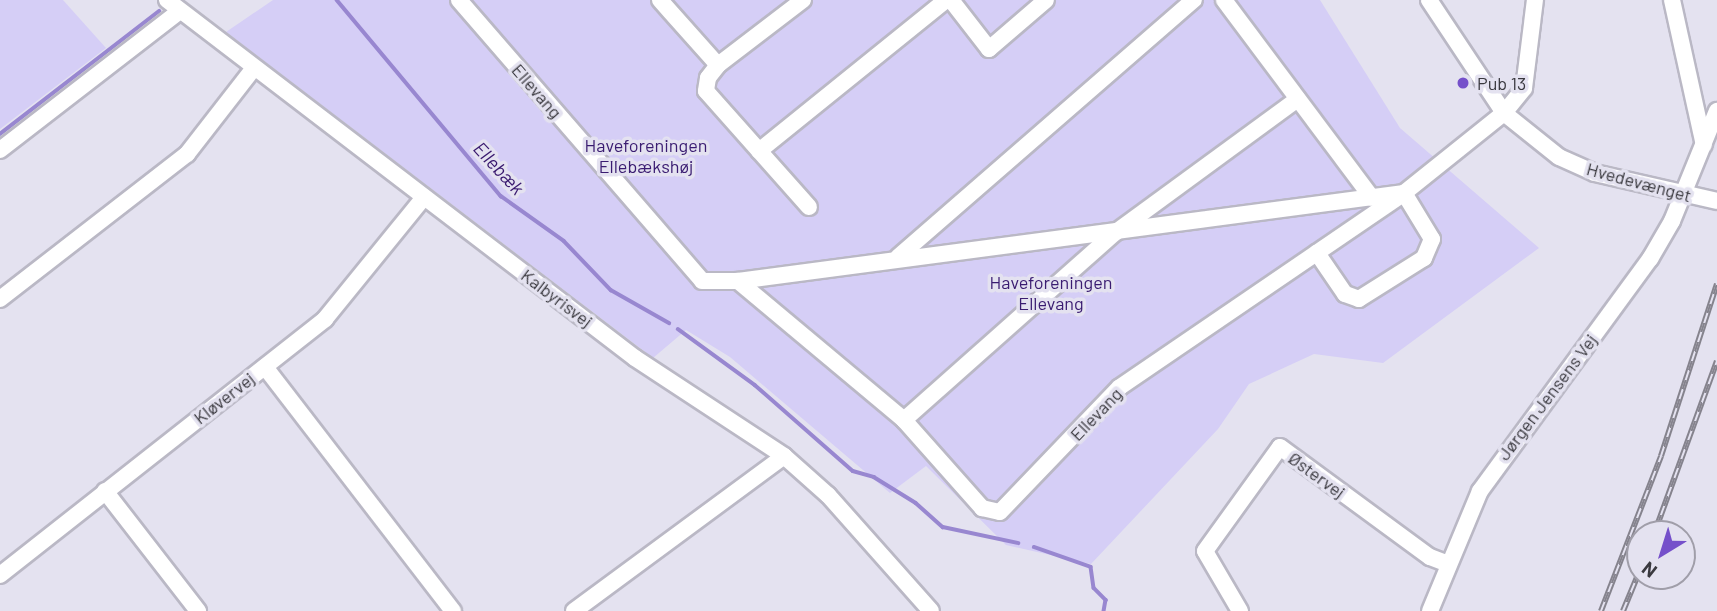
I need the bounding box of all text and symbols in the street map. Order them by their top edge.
street label: Ellevang [507,59,567,123]
place label: Pub 13 [1477,72,1526,94]
marker: Pub 13 [1455,75,1471,91]
park label: Haveforeningen Ellebækshøj [585,135,707,178]
water label: Ellebæk [469,137,529,199]
street label: Hvedevænget [1584,158,1694,206]
street label: Kalbyrisvej [517,264,597,332]
park label: Haveforeningen Ellevang [990,272,1112,314]
street label: Jørgen Jensens Vej [1493,330,1601,464]
street label: Kløvervej [189,368,259,428]
street label: Ellevang [1066,383,1126,445]
street label: Østervej [1284,447,1350,503]
north arrow [1626,520,1696,590]
text: N [1637,557,1661,583]

